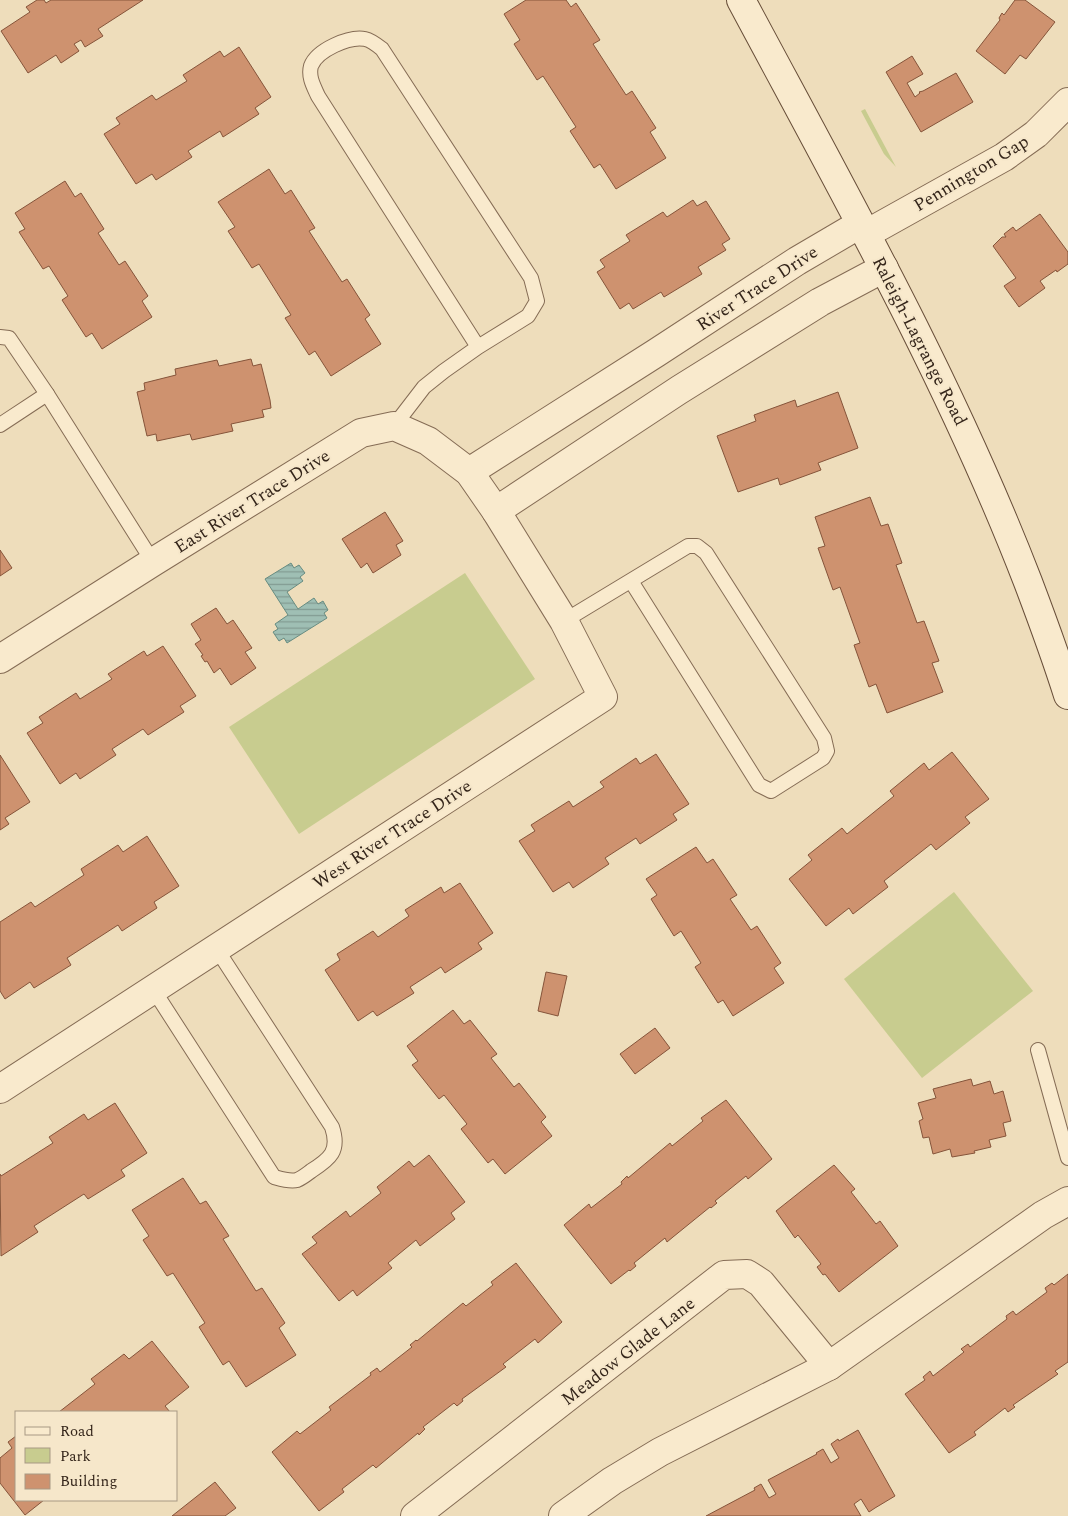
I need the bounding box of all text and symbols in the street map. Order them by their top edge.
street label: Pennington Gap [908,128,1034,219]
street label: River Trace Drive [691,239,823,338]
street label: Raleigh-Lagrange Road [865,252,974,431]
street label: East River Trace Drive [169,443,335,560]
street label: West River Trace Drive [307,773,477,896]
street label: Meadow Glade Lane [556,1290,701,1412]
legend [15,1411,178,1501]
text: Road [60,1420,94,1443]
text: Park [60,1445,91,1468]
text: Building [60,1470,117,1493]

